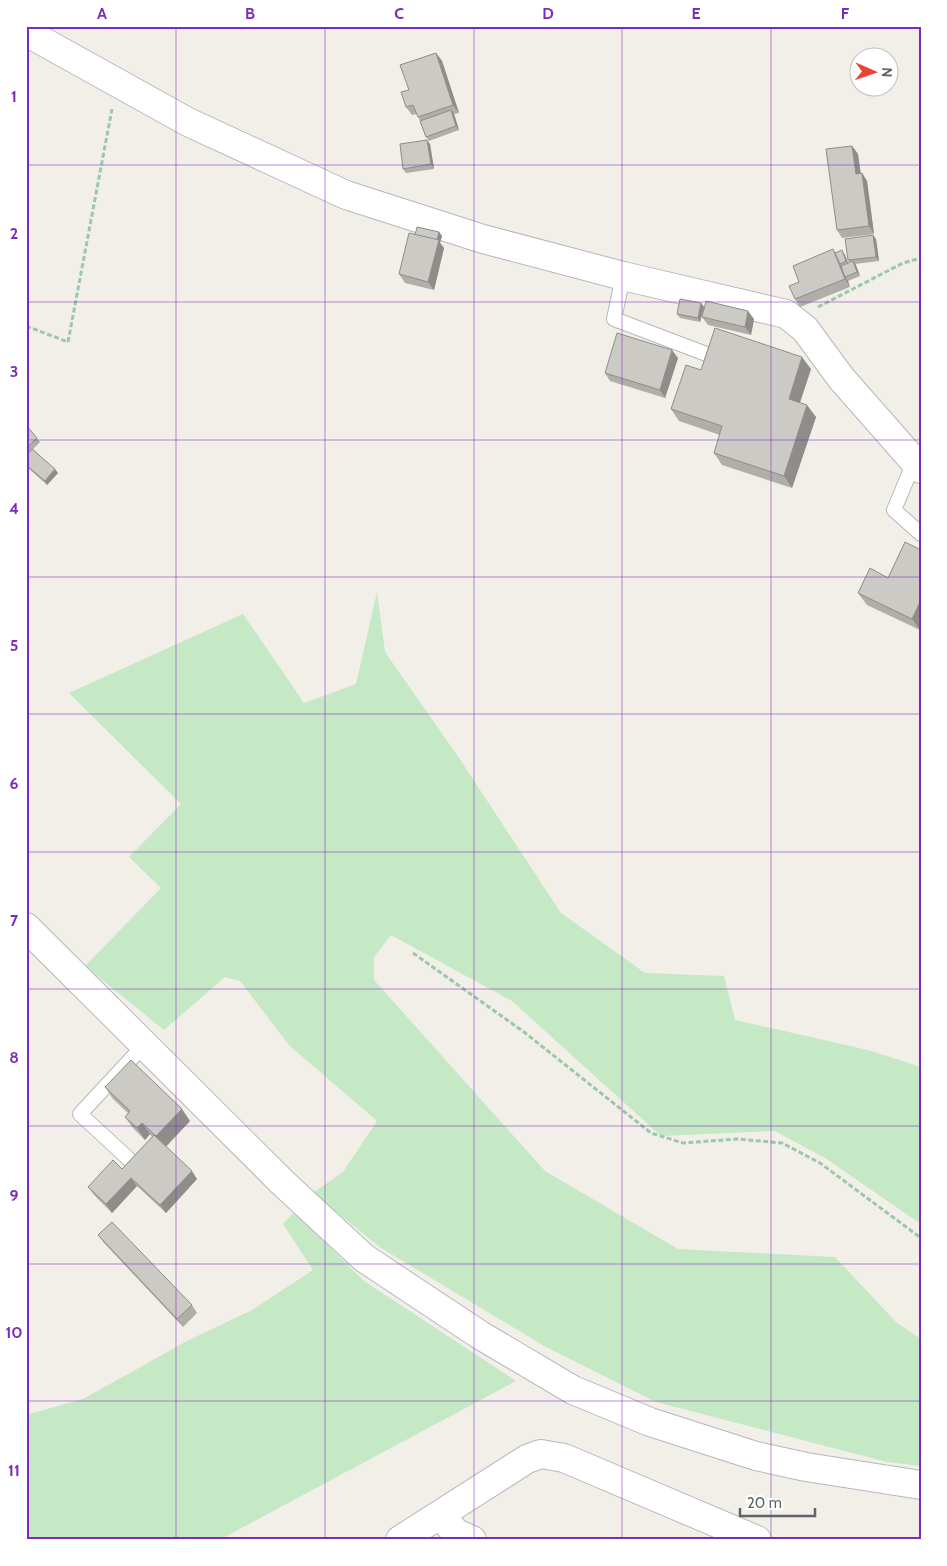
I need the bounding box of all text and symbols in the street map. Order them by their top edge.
text: A [97,4,107,23]
text: B [245,4,255,23]
text: C [394,4,404,23]
text: D [542,4,554,23]
text: E [691,4,701,23]
text: F [841,4,850,23]
north arrow [850,48,900,98]
text: N [878,67,896,78]
text: 1 [11,87,17,106]
text: 2 [10,224,18,243]
text: 3 [10,362,18,381]
text: 4 [9,499,19,518]
text: 5 [10,636,18,655]
text: 6 [10,774,19,793]
text: 7 [10,911,19,930]
text: 8 [9,1048,19,1067]
text: 9 [10,1186,19,1205]
text: 10 [5,1323,23,1342]
text: 11 [8,1461,20,1480]
scale bar [740,1486,814,1518]
text: 20 m [747,1494,782,1512]

